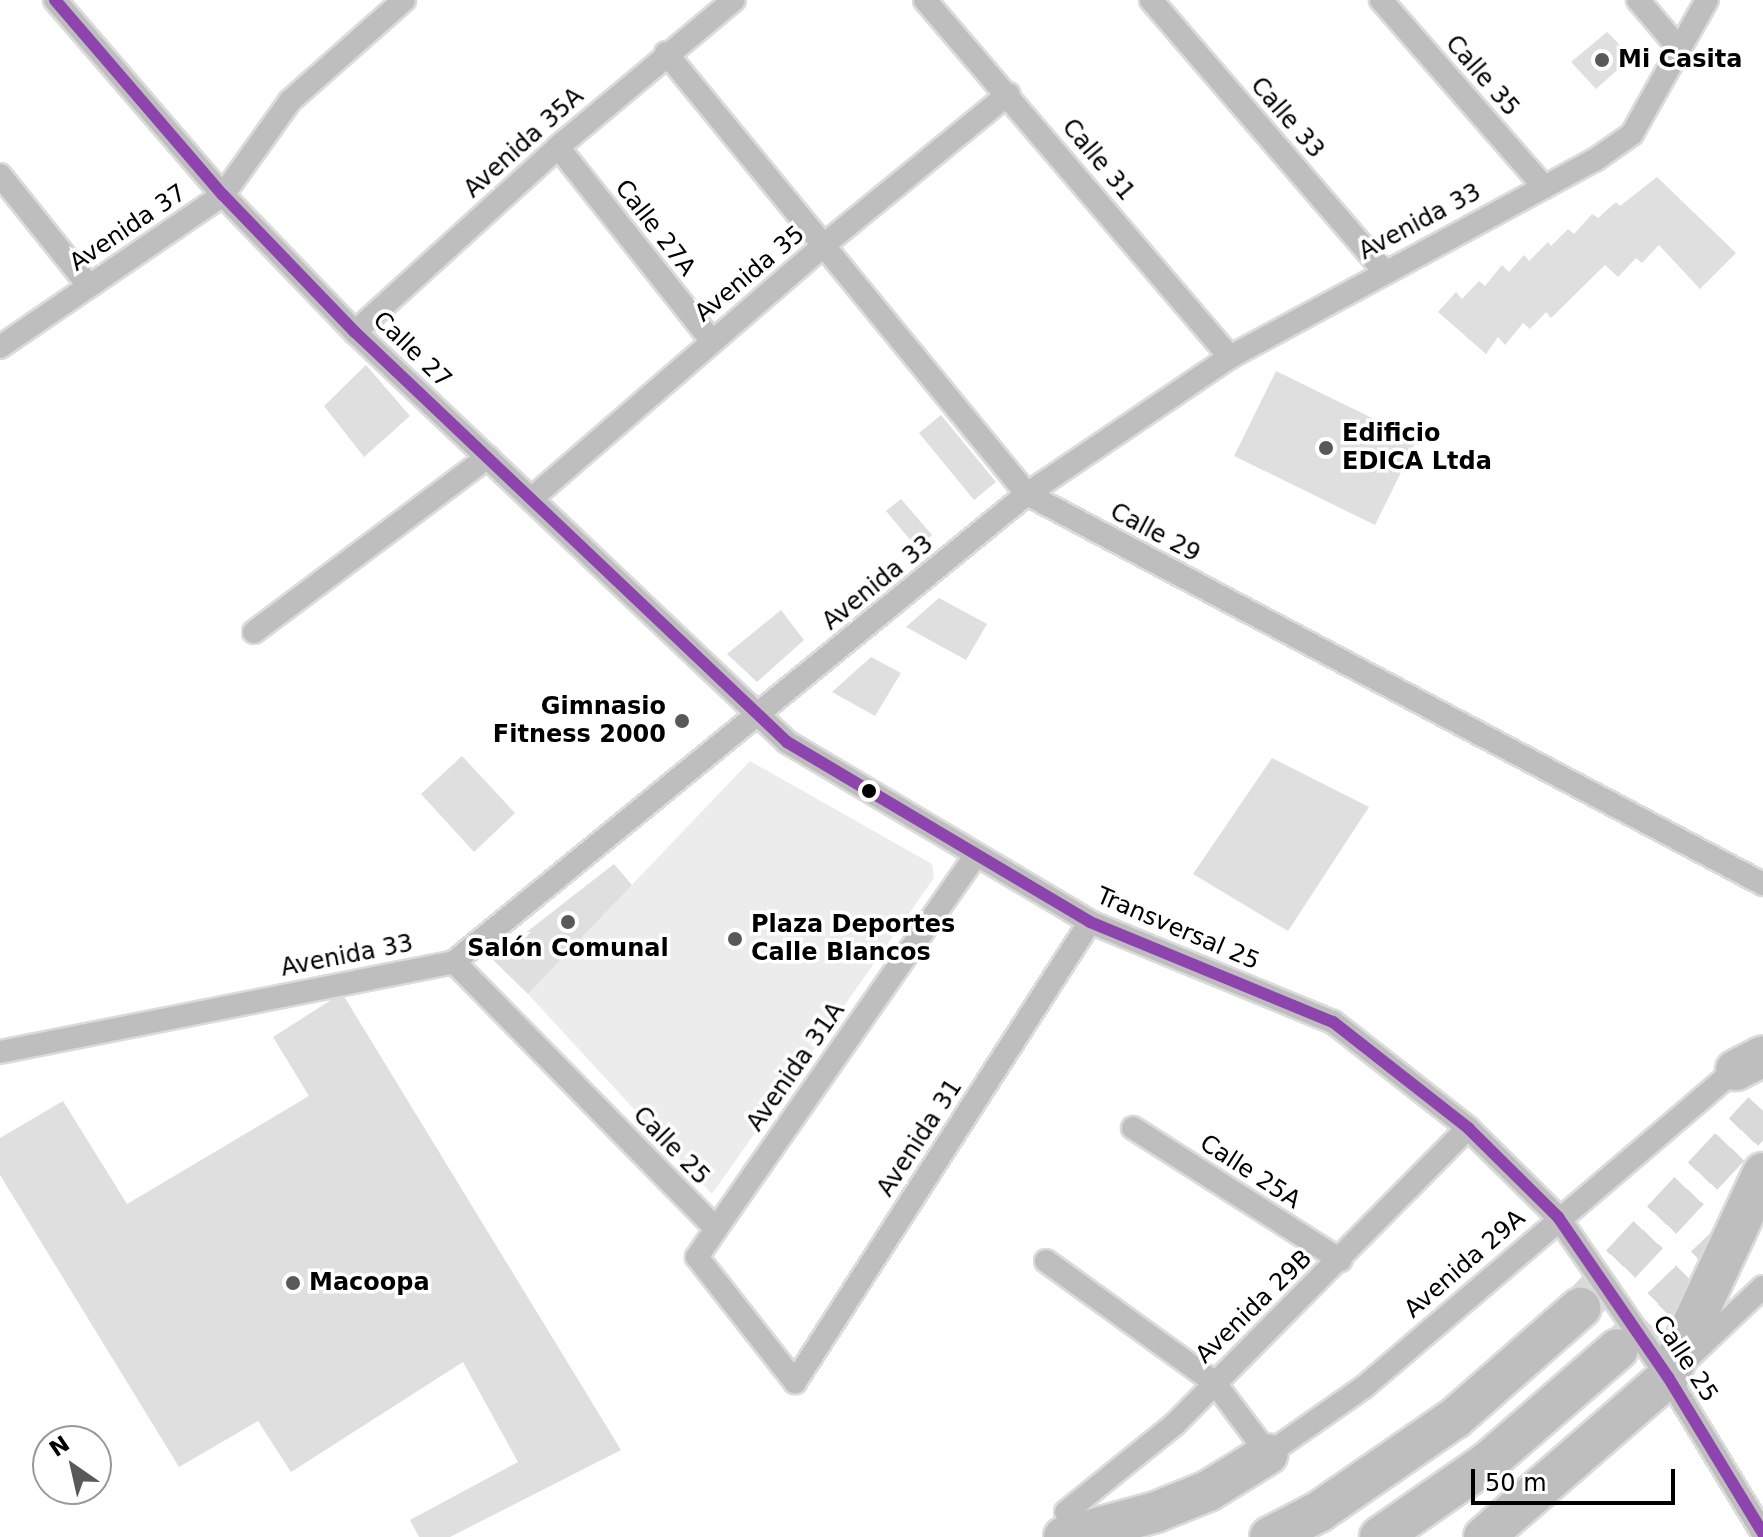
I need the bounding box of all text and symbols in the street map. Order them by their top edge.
street label: Calle 35 [1439,30,1525,122]
place label: Mi Casita [1618,46,1742,74]
marker: Mi Casita [1593,51,1611,69]
street label: Calle 33 [1244,72,1330,164]
street label: Avenida 35A [458,82,590,204]
street label: Calle 31 [1056,113,1140,207]
street label: Calle 27A [609,174,701,282]
street label: Avenida 33 [1354,178,1486,266]
street label: Avenida 37 [64,179,192,277]
street label: Avenida 35 [689,220,811,328]
street label: Calle 27 [367,306,457,394]
place label: Edificio EDICA Ltda [1342,420,1492,476]
marker: Edificio EDICA Ltda [1317,439,1335,457]
street label: Calle 29 [1105,497,1205,569]
street label: Avenida 33 [817,530,939,636]
place label: Gimnasio Fitness 2000 [493,693,666,749]
marker: Gimnasio Fitness 2000 [673,712,691,730]
unlabelled marker [861,783,877,799]
street label: Transversal 25 [1092,882,1264,976]
place label: Plaza Deportes Calle Blancos [751,911,955,967]
marker: Salón Comunal [559,913,577,931]
street label: Avenida 33 [278,929,416,983]
marker: Plaza Deportes Calle Blancos [726,930,744,948]
place label: Salón Comunal [467,935,669,963]
street label: Avenida 31A [741,997,851,1137]
street label: Avenida 31 [871,1074,969,1202]
street label: Calle 25 [627,1101,715,1191]
street label: Calle 25A [1194,1129,1306,1215]
street label: Avenida 29A [1399,1204,1531,1324]
street label: Avenida 29B [1190,1244,1318,1370]
place label: Macoopa [309,1269,430,1297]
marker: Macoopa [284,1274,302,1292]
street label: Calle 25 [1646,1310,1724,1408]
north arrow [32,1425,112,1505]
text: N [45,1431,74,1462]
scale bar [1475,1453,1679,1503]
text: 50 m [1485,1469,1547,1497]

